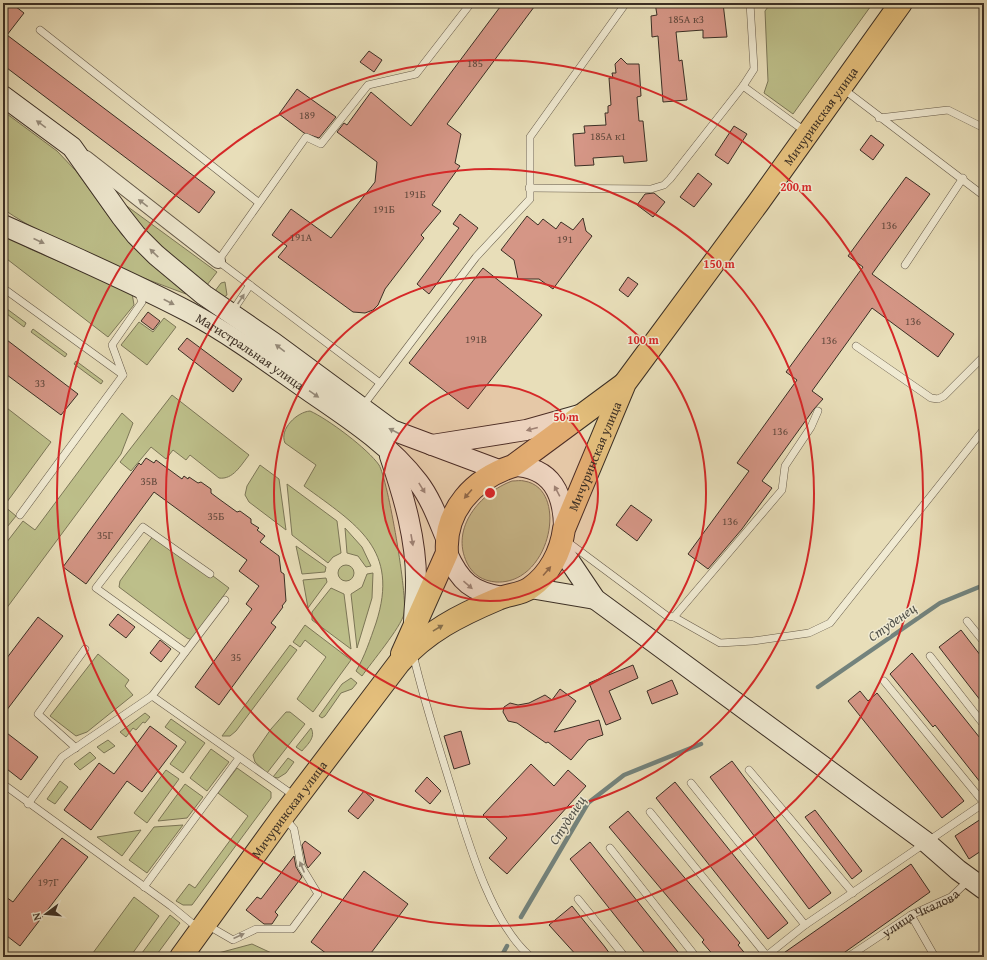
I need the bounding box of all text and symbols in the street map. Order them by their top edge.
house number: 185А к3 [668,11,704,27]
house number: 185 [467,55,483,71]
street label: Мичуринская улица [778,62,862,169]
house number: 189 [299,107,315,123]
one-way arrow [35,120,46,128]
house number: 185А к1 [590,128,626,144]
text: 200 m [780,178,813,195]
house number: 191Б [404,186,426,202]
one-way arrow [138,198,149,207]
house number: 191Б [373,201,395,217]
house number: 136 [881,217,897,233]
house number: 191А [290,229,313,245]
house number: 191 [557,231,573,247]
one-way arrow [33,238,45,244]
one-way arrow [150,249,159,258]
text: 150 m [703,255,736,272]
one-way arrow [237,294,245,305]
one-way arrow [163,299,175,305]
street label: Магистральная улица [192,308,309,395]
house number: 136 [905,313,921,329]
house number: 191В [465,331,487,347]
text: 100 m [627,331,660,348]
house number: 136 [821,332,837,348]
one-way arrow [275,344,286,352]
house number: 33 [35,375,45,391]
one-way arrow [309,390,319,398]
street label: Мичуринская улица [563,398,626,514]
text: 50 m [553,408,579,425]
house number: 136 [772,423,788,439]
one-way arrow [526,426,538,432]
one-way arrow [388,428,400,434]
house number: 35В [141,473,157,489]
one-way arrow [418,482,425,494]
one-way arrow [554,485,560,497]
centre of rings [483,486,497,500]
one-way arrow [464,489,473,500]
house number: 35Б [208,508,224,524]
house number: 136 [722,513,738,529]
house number: 35Г [97,527,114,543]
one-way arrow [409,534,415,546]
one-way arrow [542,565,551,576]
one-way arrow [463,580,473,589]
water label: Студенец [864,598,920,646]
one-way arrow [432,625,444,632]
house number: 35 [231,649,241,665]
street label: Мичуринская улица [246,756,332,862]
water label: Студенец [544,791,590,849]
one-way arrow [299,861,306,873]
house number: 197Г [37,874,59,890]
street label: улица Чкалова [877,884,964,942]
north arrow [26,894,66,934]
text: N [28,910,45,922]
one-way arrow [233,933,245,940]

